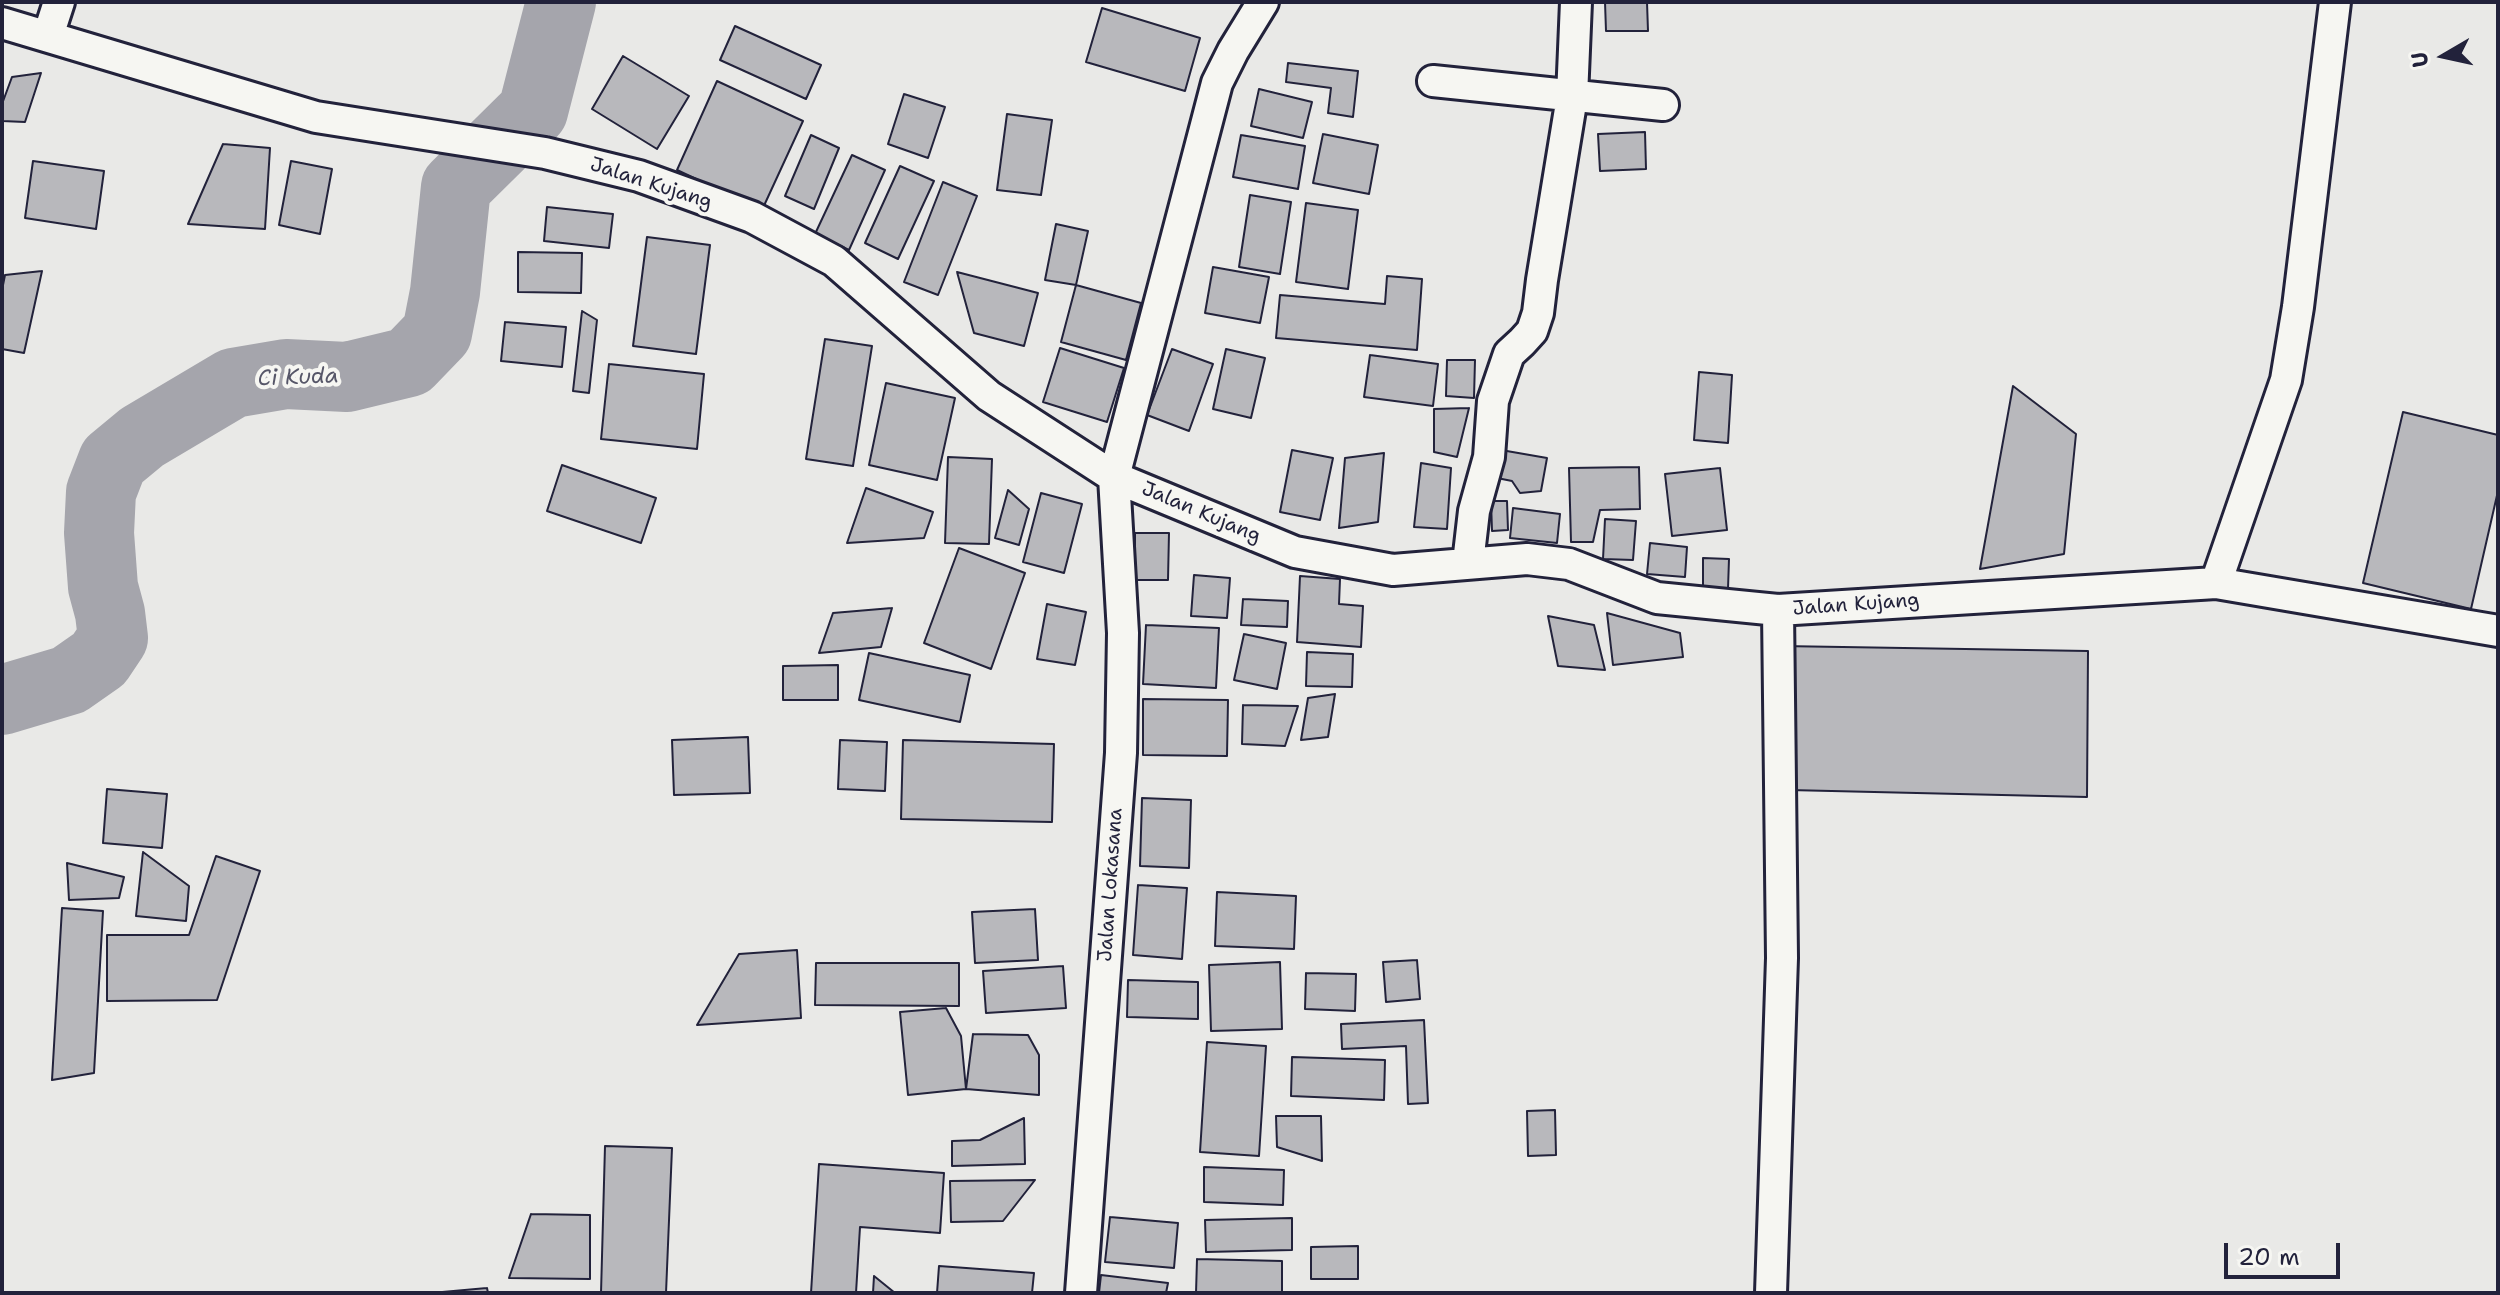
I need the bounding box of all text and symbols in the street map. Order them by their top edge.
north arrow [2404,16,2484,96]
text: U [2404,50,2435,70]
street label: Jalan Kujang [587,153,715,215]
water label: Ci Kuda [257,363,339,393]
street label: Jalan Kujang [1138,477,1264,549]
street label: Jalan Kujang [1792,589,1920,621]
street label: Jalan Lokasana [1094,807,1128,963]
scale bar [2228,1227,2344,1277]
text: 20 m [2238,1241,2300,1273]

